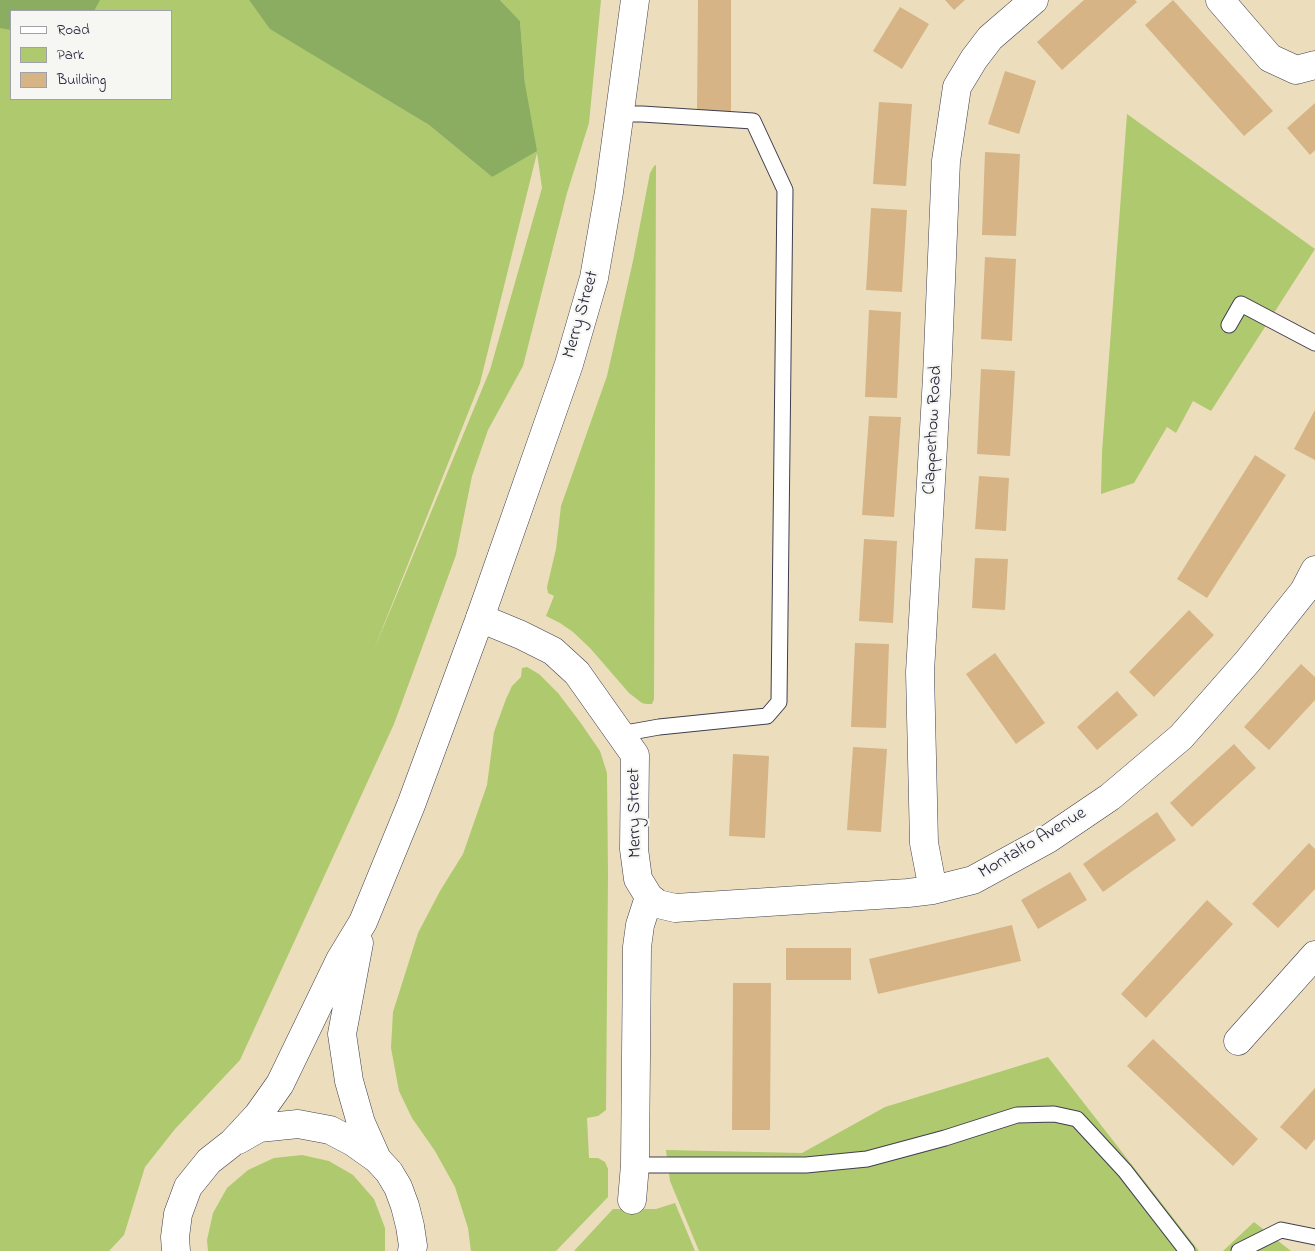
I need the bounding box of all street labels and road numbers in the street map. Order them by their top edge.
street label: Merry Street [559,269,605,361]
street label: Clapperhow Road [920,365,948,495]
street label: Merry Street [624,768,648,858]
street label: Montalto Avenue [975,803,1091,885]

